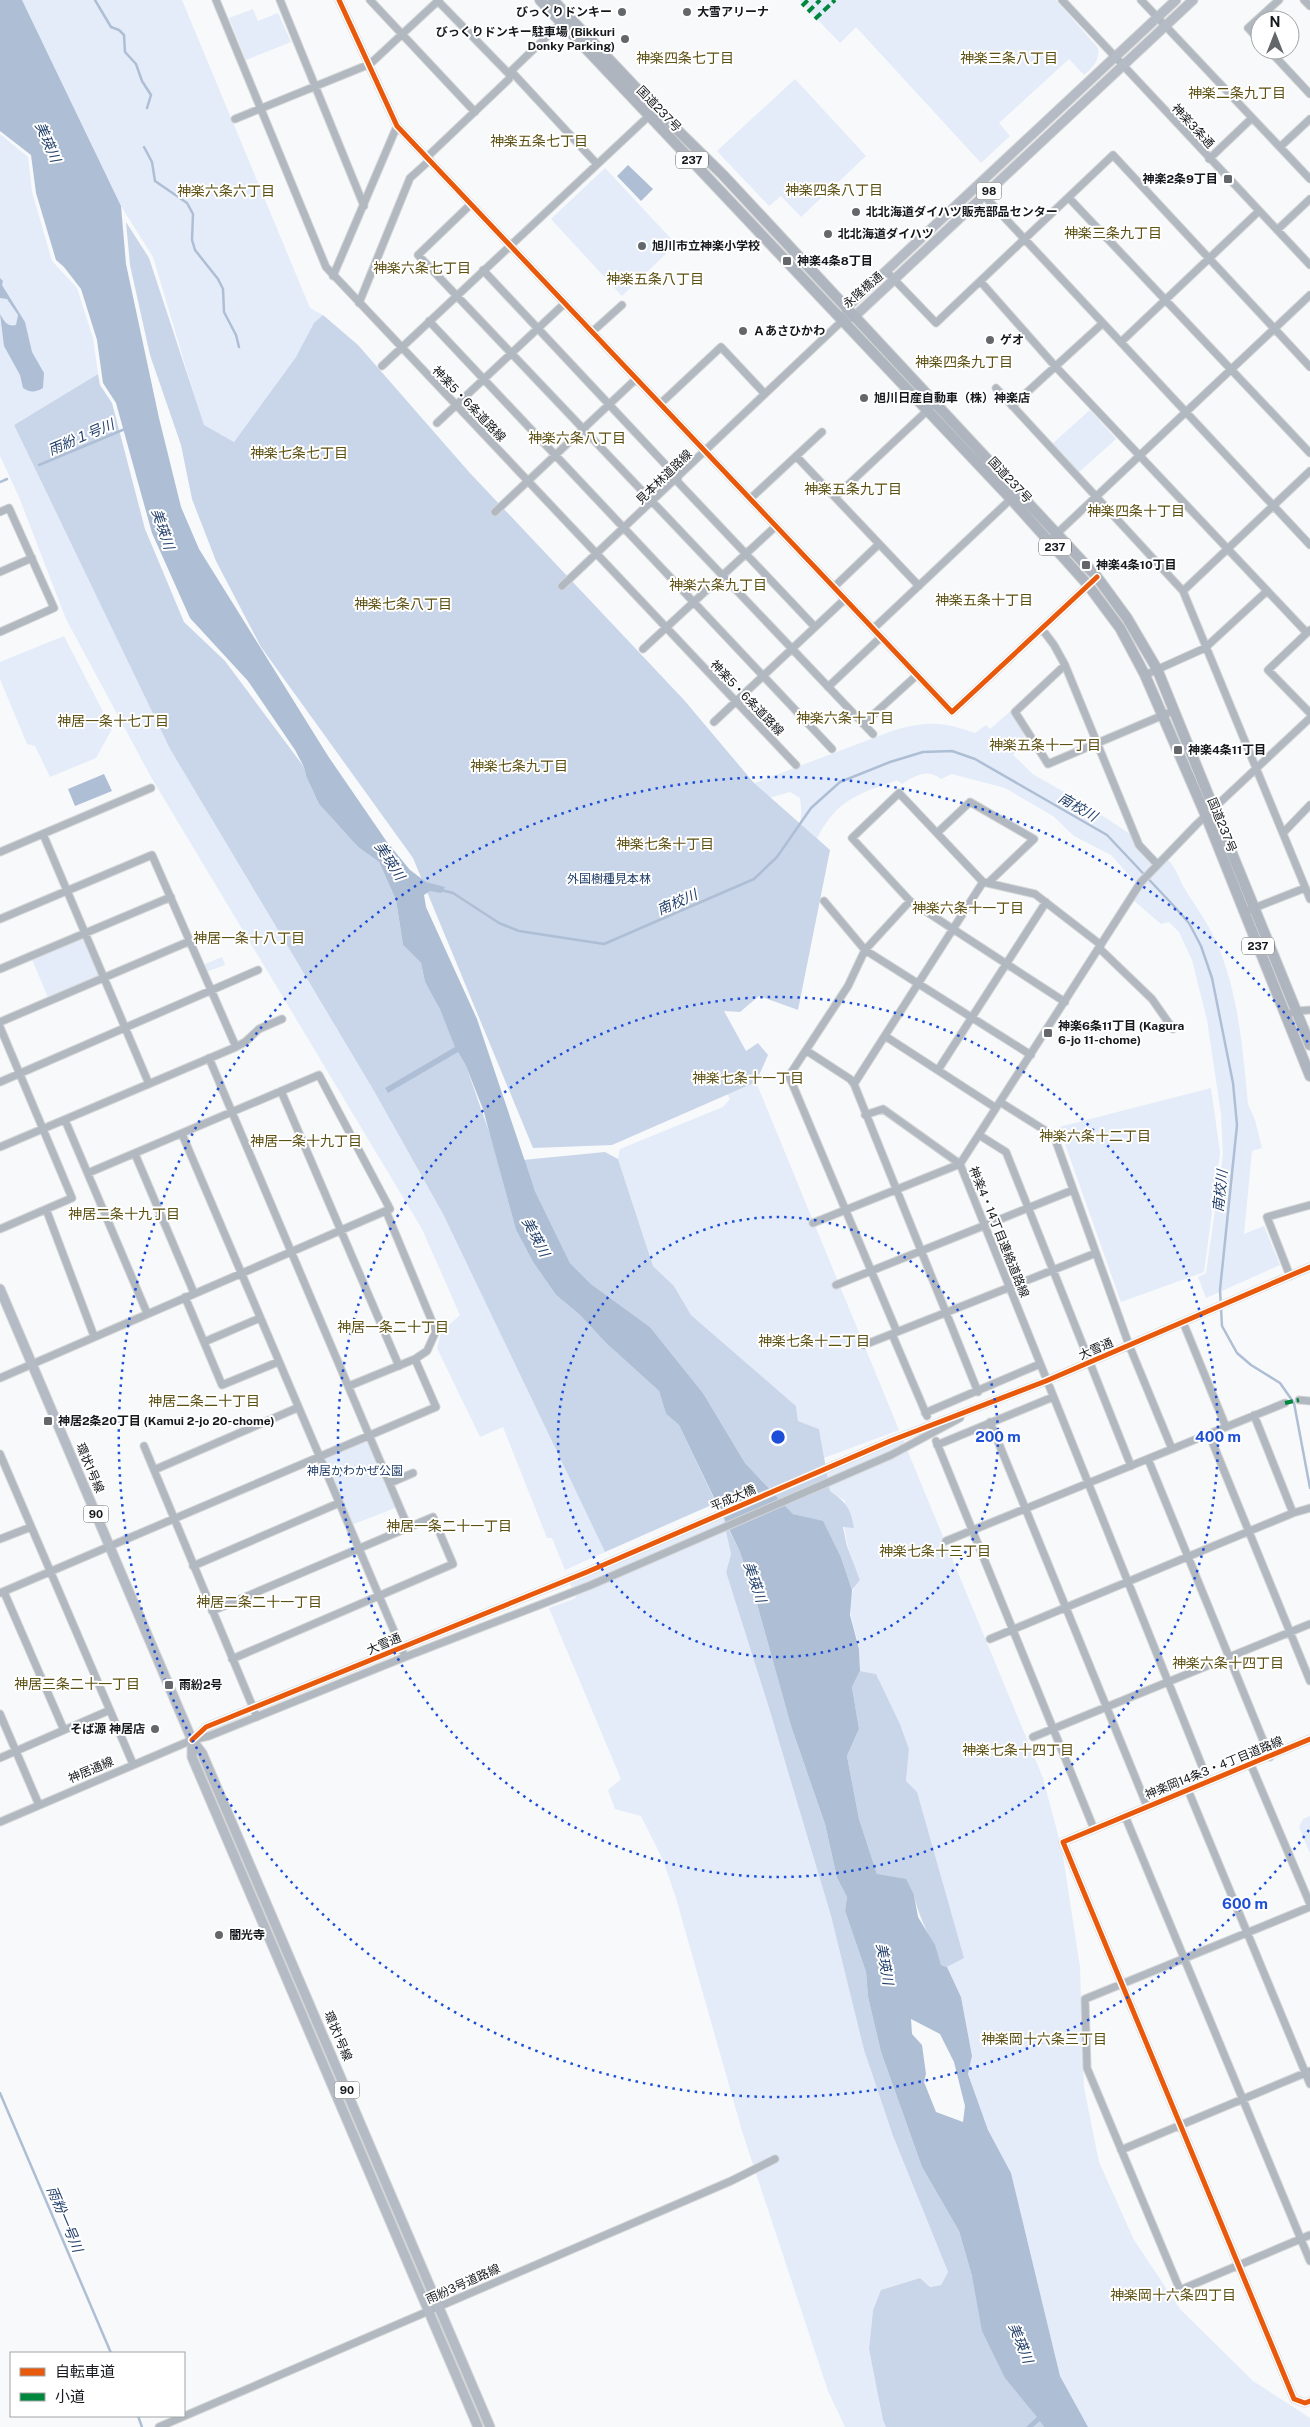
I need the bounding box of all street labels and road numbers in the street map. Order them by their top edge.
street label: 国道237号 [634,83,684,135]
street label: 神楽3条通 [1169,101,1217,151]
road number: 237 [676,152,708,168]
road number: 98 [976,182,1002,200]
street label: 永隆橋通 [840,269,886,311]
street label: 神楽5・6条道路線 [430,363,508,445]
street label: 見本林道路線 [633,447,695,507]
street label: 国道237号 [985,454,1035,506]
road number: 237 [1039,538,1071,556]
street label: 神楽5・6条道路線 [708,657,786,739]
street label: 国道237号 [1205,796,1239,854]
road number: 237 [1242,938,1274,954]
street label: 神楽4・14丁目連絡道路線 [966,1164,1032,1300]
street label: 大雪通 [1077,1336,1115,1362]
street label: 環状1号線 [73,1441,107,1495]
street label: 平成大橋 [708,1482,758,1514]
road number: 90 [84,1506,108,1522]
street label: 大雪通 [365,1631,403,1657]
street label: 神楽岡14条3・4丁目道路線 [1143,1734,1285,1802]
street label: 神居通線 [66,1754,116,1786]
street label: 環状1号線 [321,2009,355,2063]
road number: 90 [334,2082,360,2098]
street label: 雨紛3号道路線 [424,2261,502,2307]

